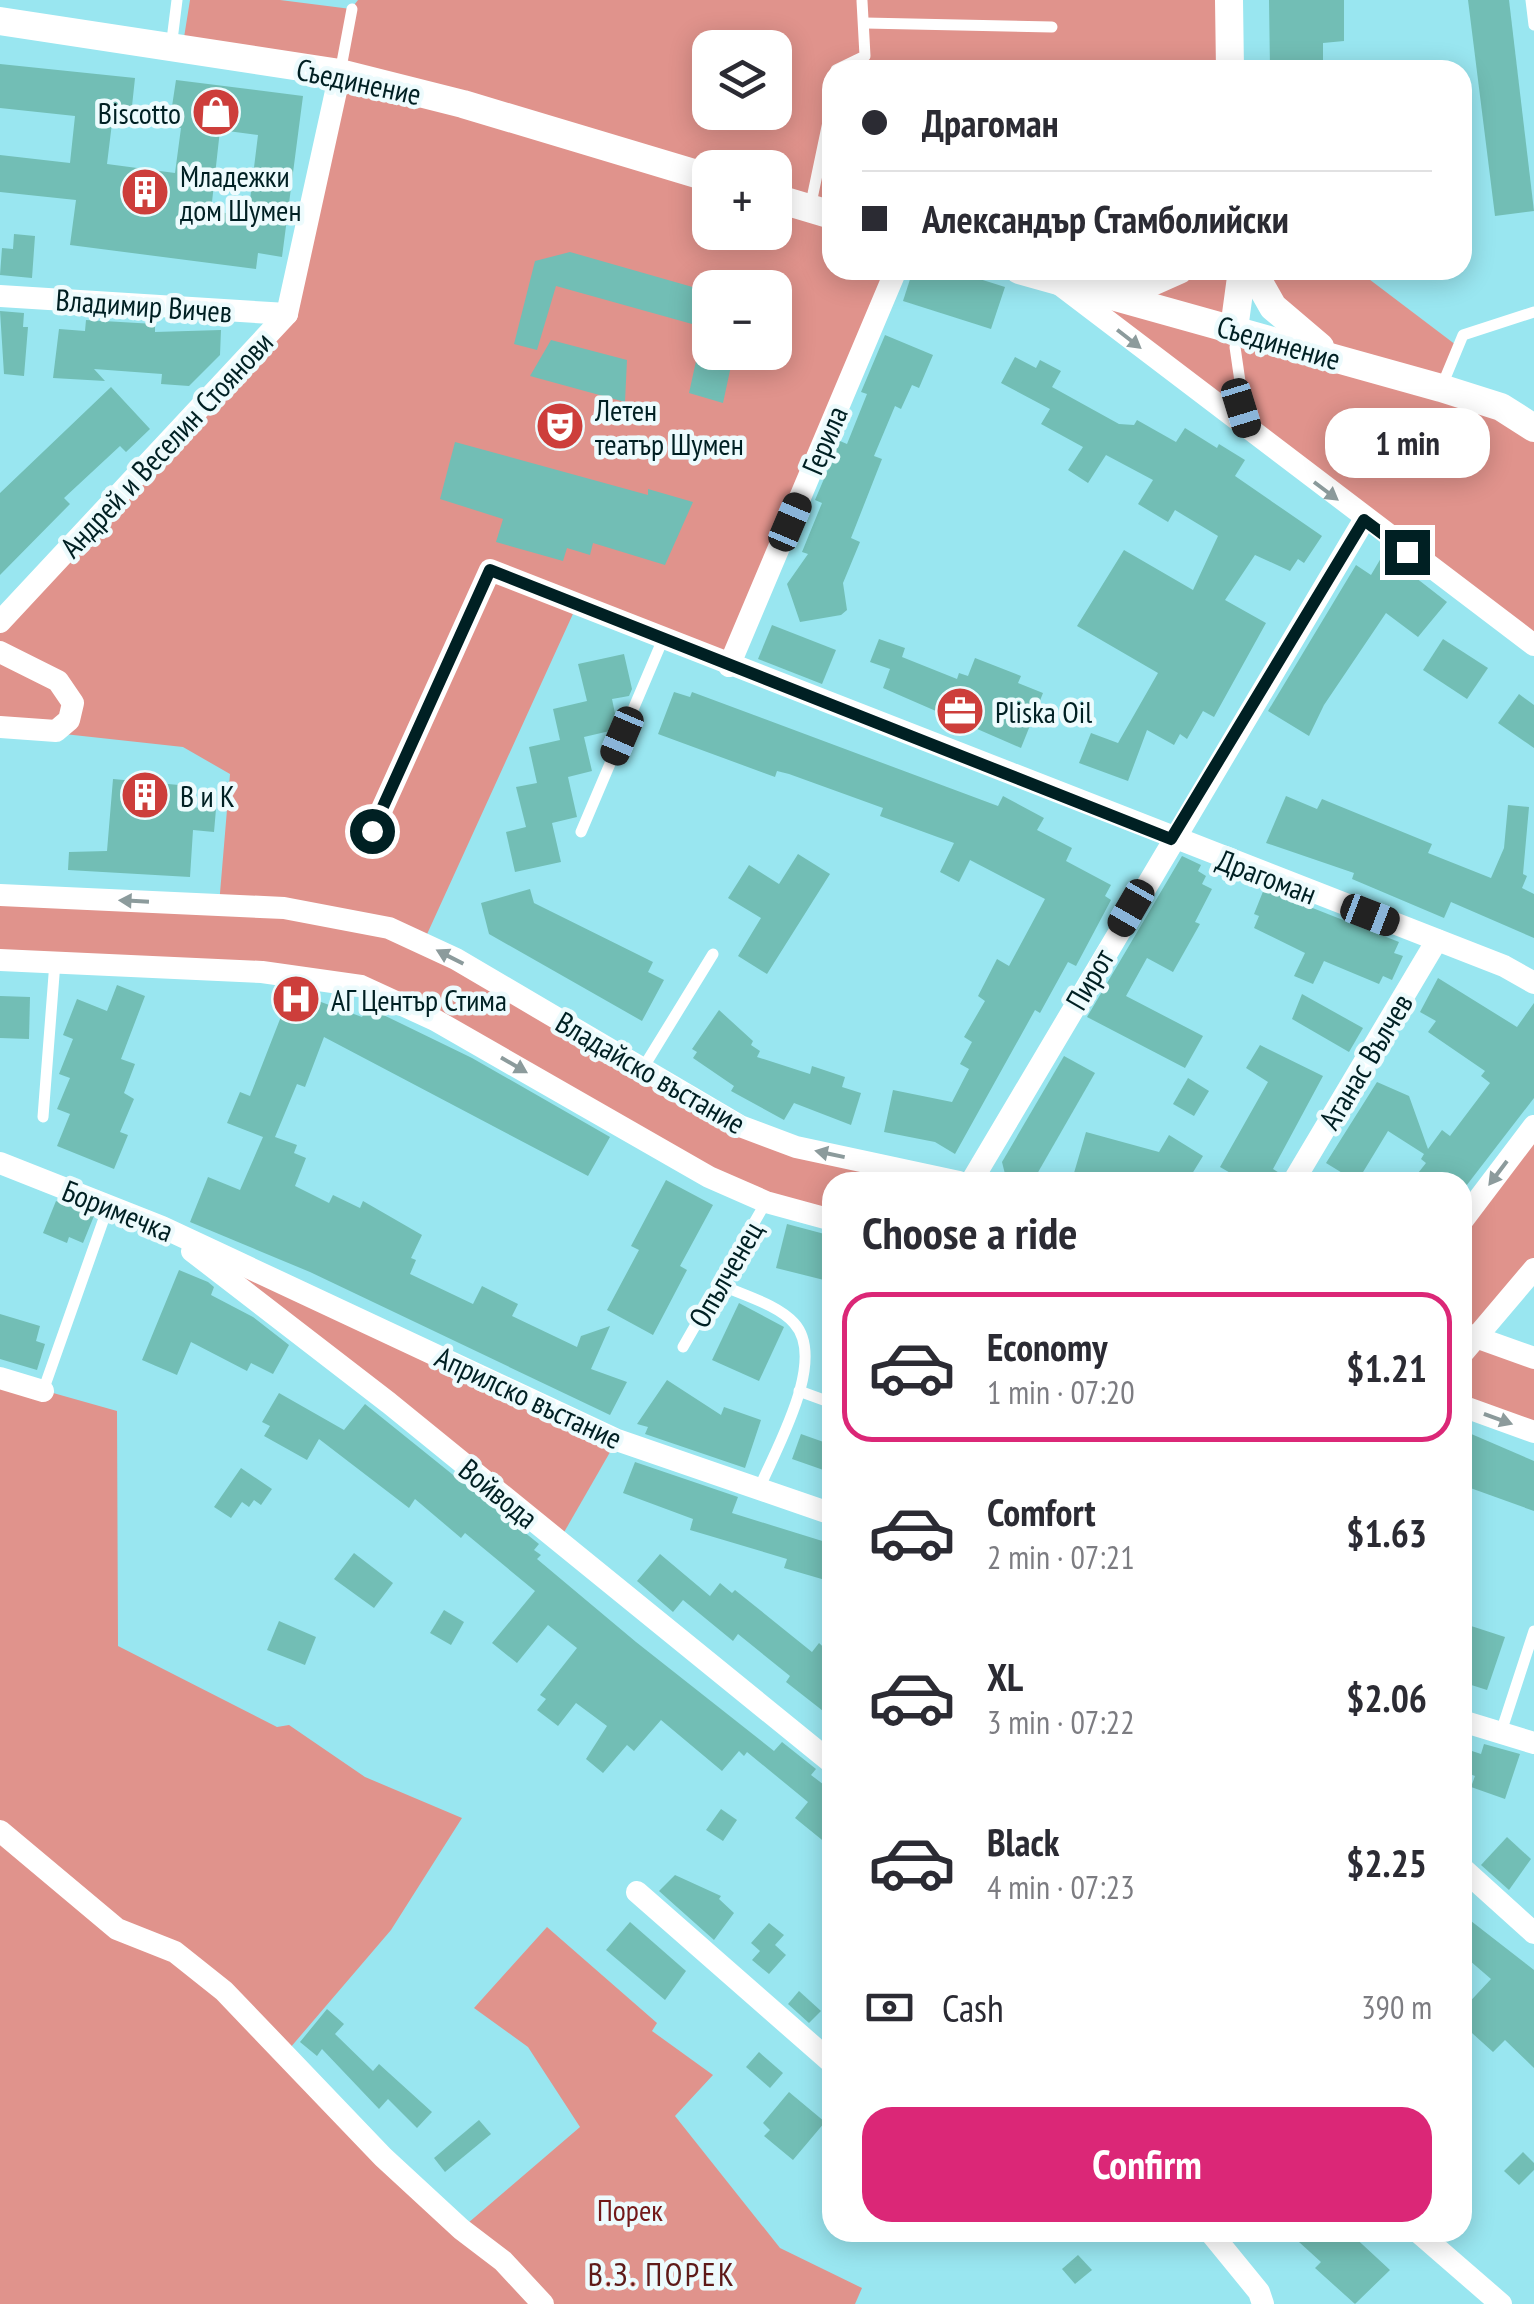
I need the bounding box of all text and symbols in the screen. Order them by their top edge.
map controls [692,30,792,370]
button: layers [692,30,792,130]
street label: Съединение [293,49,425,113]
shop icon: Biscotto [190,86,242,138]
place label: Biscotto [98,93,181,132]
text: Драгоман [922,98,1059,147]
button: + [692,150,792,250]
place label: Младежки дом Шумен [180,156,301,229]
building icon: Младежки дом Шумен [119,166,171,218]
text: Александър Стамболийски [922,194,1289,243]
button: − [692,270,792,370]
street label: Владимир Вичев [55,279,233,331]
street label: Съединение [1213,306,1345,378]
street label: Андрей и Веселин Стоянови [51,323,281,565]
one-way arrow [1117,328,1142,349]
car [1218,375,1264,441]
place label: Летен театър Шумен [594,390,744,463]
theatre icon: Летен театър Шумен [534,400,586,452]
street label: Герила [792,400,856,480]
callout: 1 min [1324,407,1490,477]
text: 1 min [1375,422,1440,464]
one-way arrow [1313,480,1339,501]
car [764,489,816,555]
route end [1385,530,1430,575]
office icon: Pliska Oil [934,685,986,737]
place label: Pliska Oil [995,692,1092,731]
car [596,703,648,769]
building icon: В и К [119,769,171,821]
place label: В и К [180,776,235,815]
route start [350,809,395,854]
street label: Драгоман [1212,839,1322,913]
car [1103,875,1159,941]
car [1337,890,1403,940]
one-way arrow [118,893,150,909]
street label: Пирот [1056,941,1122,1017]
one-way arrow [436,949,465,966]
hospital icon: АГ Център Стима [270,973,322,1025]
place label: АГ Център Стима [331,980,507,1019]
street label: Атанас Вълчев [1309,986,1421,1136]
street label: Владайско въстание [549,1002,753,1142]
one-way arrow [500,1056,528,1073]
one-way arrow [814,1146,845,1162]
one-way arrow [1489,1160,1509,1186]
street label: Боримечка [57,1170,179,1250]
text: Choose a ride [862,1203,1077,1261]
street label: Опълченец [679,1214,771,1334]
icon: car [867,1322,957,1412]
text: Economy [987,1322,1107,1371]
street label: Априлско въстание [429,1337,629,1457]
text: $1.21 [1346,1343,1427,1392]
text: 1 min · 07:20 [987,1371,1135,1413]
one-way arrow [1484,1412,1514,1427]
street label: Войвода [452,1449,546,1537]
icon: car [867,1487,957,1577]
text: Comfort [987,1487,1096,1536]
text: $1.63 [1346,1508,1427,1557]
text: 2 min · 07:21 [987,1536,1135,1578]
icon: car [867,1652,957,1742]
text: XL [987,1652,1023,1701]
text: $2.06 [1346,1673,1427,1722]
text: 3 min · 07:22 [987,1701,1135,1743]
icon: car [867,1817,957,1907]
text: Black [987,1817,1060,1866]
text: $2.25 [1346,1838,1427,1887]
text: 4 min · 07:23 [987,1866,1135,1908]
icon: cash [862,1980,917,2035]
text: Cash [942,1983,1004,2032]
text: 390 m [1361,1986,1432,2028]
button: Confirm [862,2107,1432,2222]
park label: Порек [597,2190,663,2229]
district label: В.З. ПОРЕК [588,2253,736,2295]

